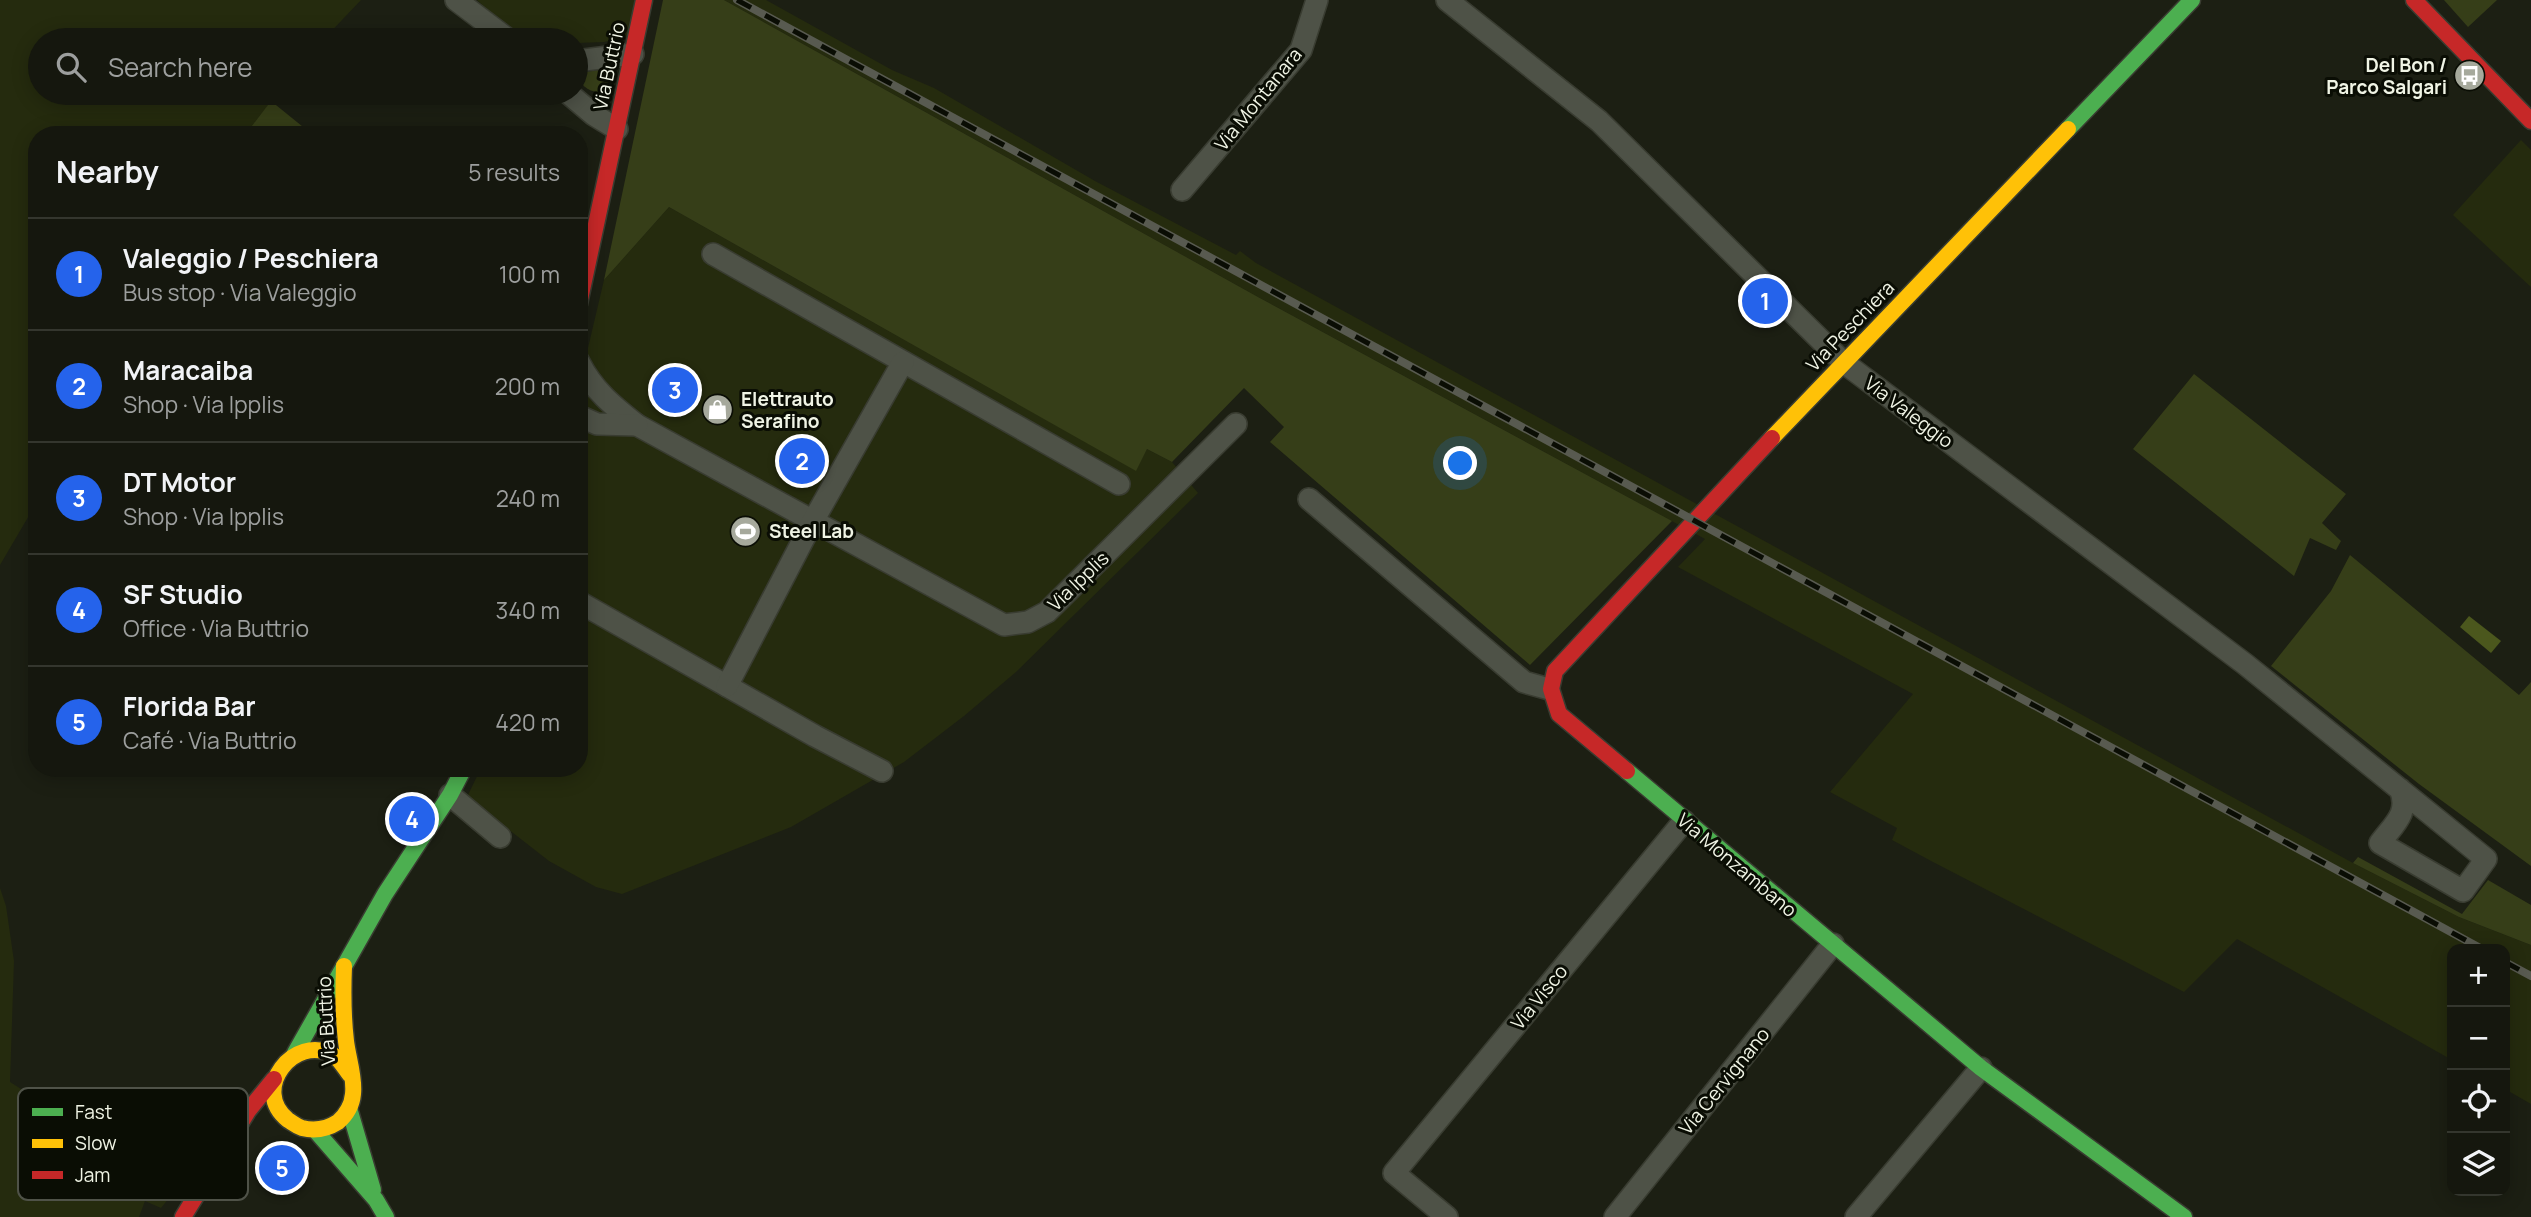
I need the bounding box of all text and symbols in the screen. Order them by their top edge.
street label: Via Buttrio [587,20,631,112]
search box [28,28,588,105]
street label: Via Montanara [1208,42,1308,156]
icon: search [52,48,90,86]
text: Search here [108,49,253,85]
place label: Del Bon / Parco Salgari [2326,52,2447,100]
bus stop icon: Del Bon / Parco Salgari [2453,59,2487,93]
text: Nearby [56,151,159,192]
text: 5 results [468,156,560,188]
text: Valeggio / Peschiera [123,240,379,276]
text: 1 [74,258,84,290]
text: 100 m [499,258,560,290]
pin: 1 [1742,275,1788,327]
street label: Via Peschiera [1800,275,1900,377]
text: Bus stop · Via Valeggio [123,276,357,308]
text: Maracaiba [123,352,253,388]
pin: 3 [652,364,698,416]
text: 2 [72,370,86,402]
text: 200 m [495,370,560,402]
street label: Via Valeggio [1859,370,1959,454]
place label: Elettrauto Serafino [741,386,834,434]
text: Shop · Via Ipplis [123,388,284,420]
shop icon: Elettrauto Serafino [701,393,735,427]
pin: 2 [779,435,825,487]
your location [1443,446,1477,480]
text: DT Motor [123,464,236,500]
text: 3 [72,482,86,514]
text: 240 m [496,482,560,514]
text: Shop · Via Ipplis [123,500,284,532]
sports icon: Steel Lab [729,514,763,548]
place label: Steel Lab [769,518,854,544]
street label: Via Ipplis [1042,545,1114,617]
text: SF Studio [123,576,243,612]
text: 4 [72,594,86,626]
text: 340 m [496,594,560,626]
text: Office · Via Buttrio [123,612,309,644]
text: Florida Bar [123,688,256,724]
text: 5 [72,706,86,738]
text: 420 m [495,706,560,738]
text: Café · Via Buttrio [123,724,297,756]
pin: 4 [389,793,435,845]
street label: Via Monzambano [1672,807,1802,923]
map controls [2447,944,2510,1196]
button: + [2447,944,2510,1007]
street label: Via Visco [1505,959,1573,1035]
street label: Via Buttrio [311,976,341,1066]
button: − [2447,1007,2510,1070]
street label: Via Cervignano [1673,1022,1775,1140]
button: locate [2447,1070,2510,1133]
legend [18,1088,248,1200]
text: Fast [75,1099,112,1125]
text: Slow [75,1130,117,1156]
button: layers [2447,1133,2510,1196]
pin: 5 [259,1142,305,1194]
text: Jam [75,1162,110,1188]

